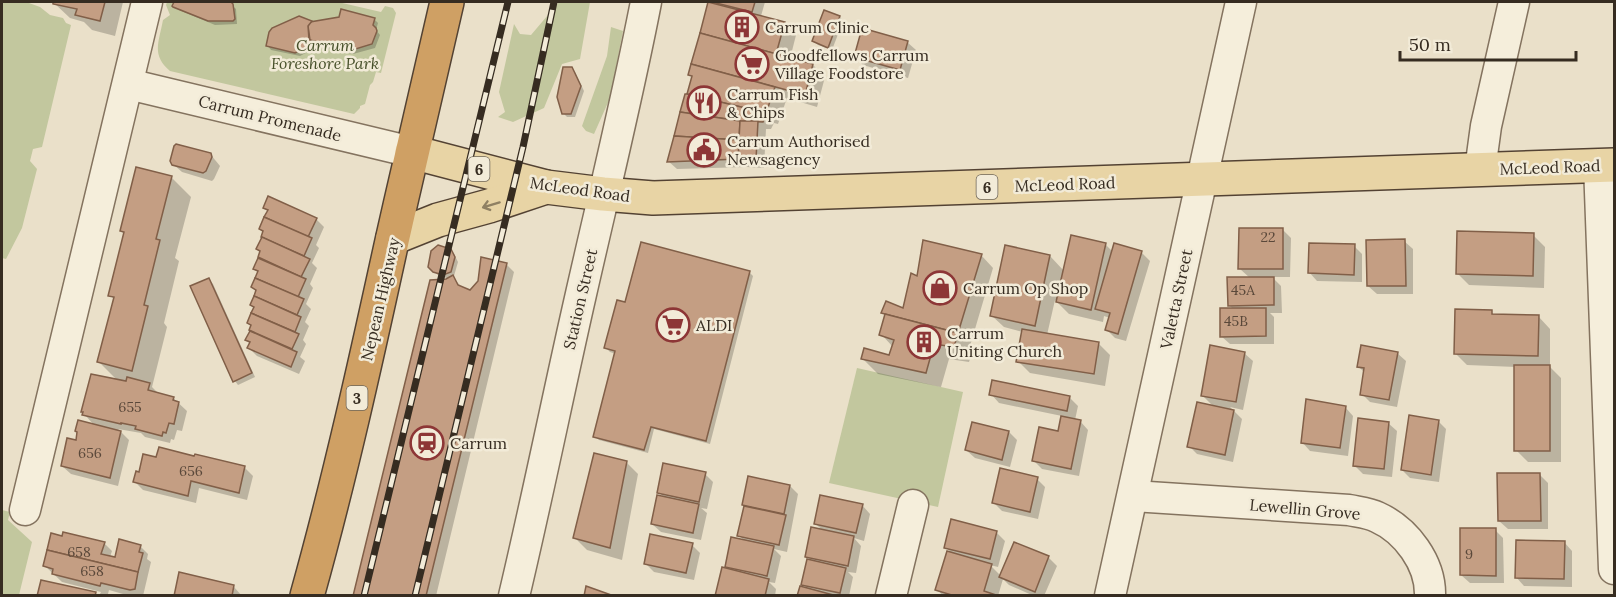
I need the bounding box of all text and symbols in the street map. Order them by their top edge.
building icon: Carrum Clinic [724,9,760,45]
place label: Carrum Clinic [765,17,869,37]
scale bar [1400,24,1576,62]
text: 50 m [1409,33,1451,56]
park label: Carrum Foreshore Park [271,35,379,73]
place label: Goodfellows Carrum Village Foodstore [774,45,929,83]
supermarket icon: Goodfellows Carrum Village Foodstore [734,46,770,82]
place label: Carrum Fish & Chips [727,84,819,122]
restaurant icon: Carrum Fish & Chips [686,85,722,121]
street label: Carrum Promenade [197,91,344,145]
place label: Carrum Authorised Newsagency [727,131,870,169]
public building icon: Carrum Authorised Newsagency [686,132,722,168]
street label: McLeod Road [1499,155,1601,179]
road number: 6 [468,157,490,181]
street label: McLeod Road [529,172,632,206]
street label: McLeod Road [1014,172,1116,196]
road number: 6 [976,175,998,199]
one-way arrow [482,200,501,211]
house number: 22 [1260,228,1276,246]
street label: Nepean Highway [356,235,404,363]
street label: Station Street [559,246,601,351]
street label: Valetta Street [1155,246,1197,352]
shop icon: Carrum Op Shop [922,270,958,306]
place label: Carrum Op Shop [963,278,1088,298]
house number: 45A [1231,281,1255,299]
supermarket icon: ALDI [655,307,691,343]
house number: 45B [1224,312,1248,330]
place label: ALDI [695,315,732,335]
place label: Carrum Uniting Church [947,323,1063,361]
building icon: Carrum Uniting Church [906,324,942,360]
road number: 3 [346,386,368,410]
house number: 655 [118,398,142,416]
station icon: Carrum [409,425,445,461]
place label: Carrum [450,433,507,453]
house number: 656 [78,444,102,462]
house number: 656 [179,462,203,480]
street label: Lewellin Grove [1249,494,1362,524]
house number: 658 [67,543,91,561]
house number: 9 [1465,545,1473,563]
house number: 658 [80,562,104,580]

